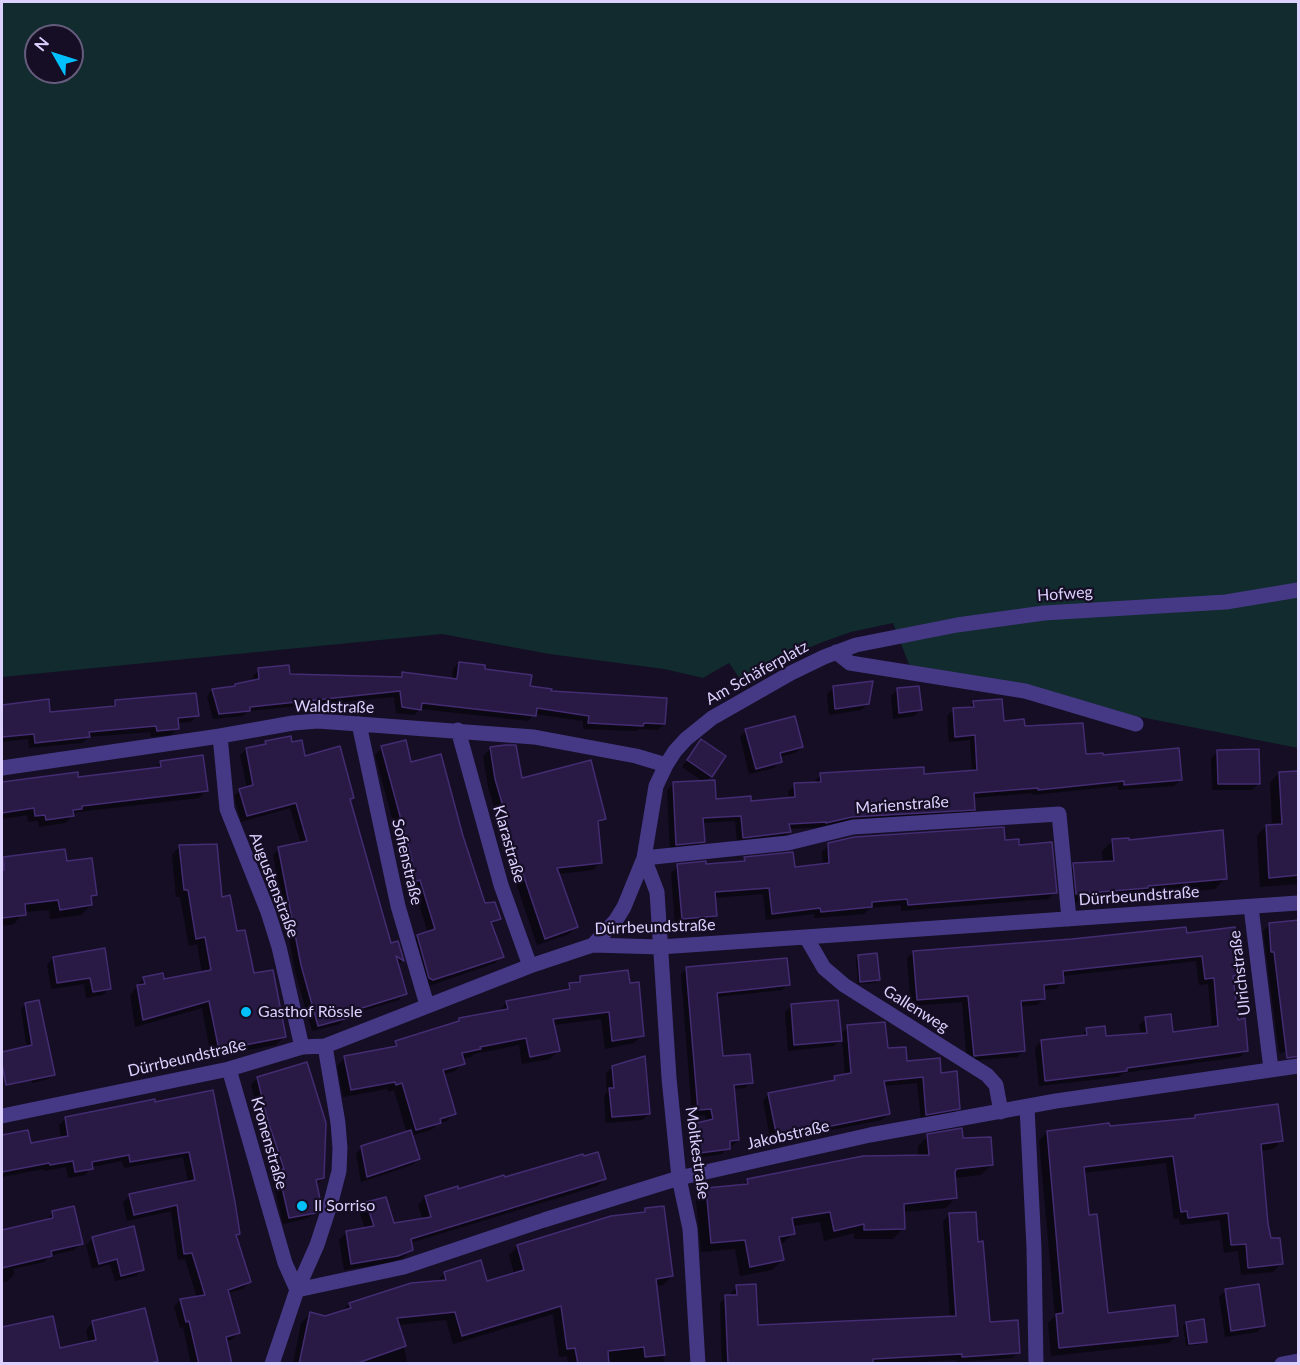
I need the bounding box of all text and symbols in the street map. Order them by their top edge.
north arrow [24,24,84,84]
text: N [30,33,52,54]
street label: Hofweg [1037,582,1093,606]
street label: Am Schäferplatz [702,637,812,709]
street label: Waldstraße [294,697,374,717]
street label: Marienstraße [855,792,949,818]
street label: Klarastraße [489,803,529,885]
street label: Sofienstraße [388,817,426,907]
street label: Augustenstraße [245,830,303,940]
street label: Dürrbeundstraße [1078,882,1200,910]
street label: Dürrbeundstraße [594,915,716,939]
street label: Ulrichstraße [1225,929,1255,1017]
street label: Gallenweg [880,981,952,1037]
place label: Gasthof Rössle [258,1002,362,1022]
marker: Gasthof Rössle [239,1005,253,1019]
street label: Dürrbeundstraße [126,1035,248,1081]
street label: Kronenstraße [247,1094,291,1192]
street label: Moltkestraße [681,1105,713,1201]
street label: Jakobstraße [745,1116,831,1154]
place label: Il Sorriso [314,1196,375,1216]
marker: Il Sorriso [295,1199,309,1213]

